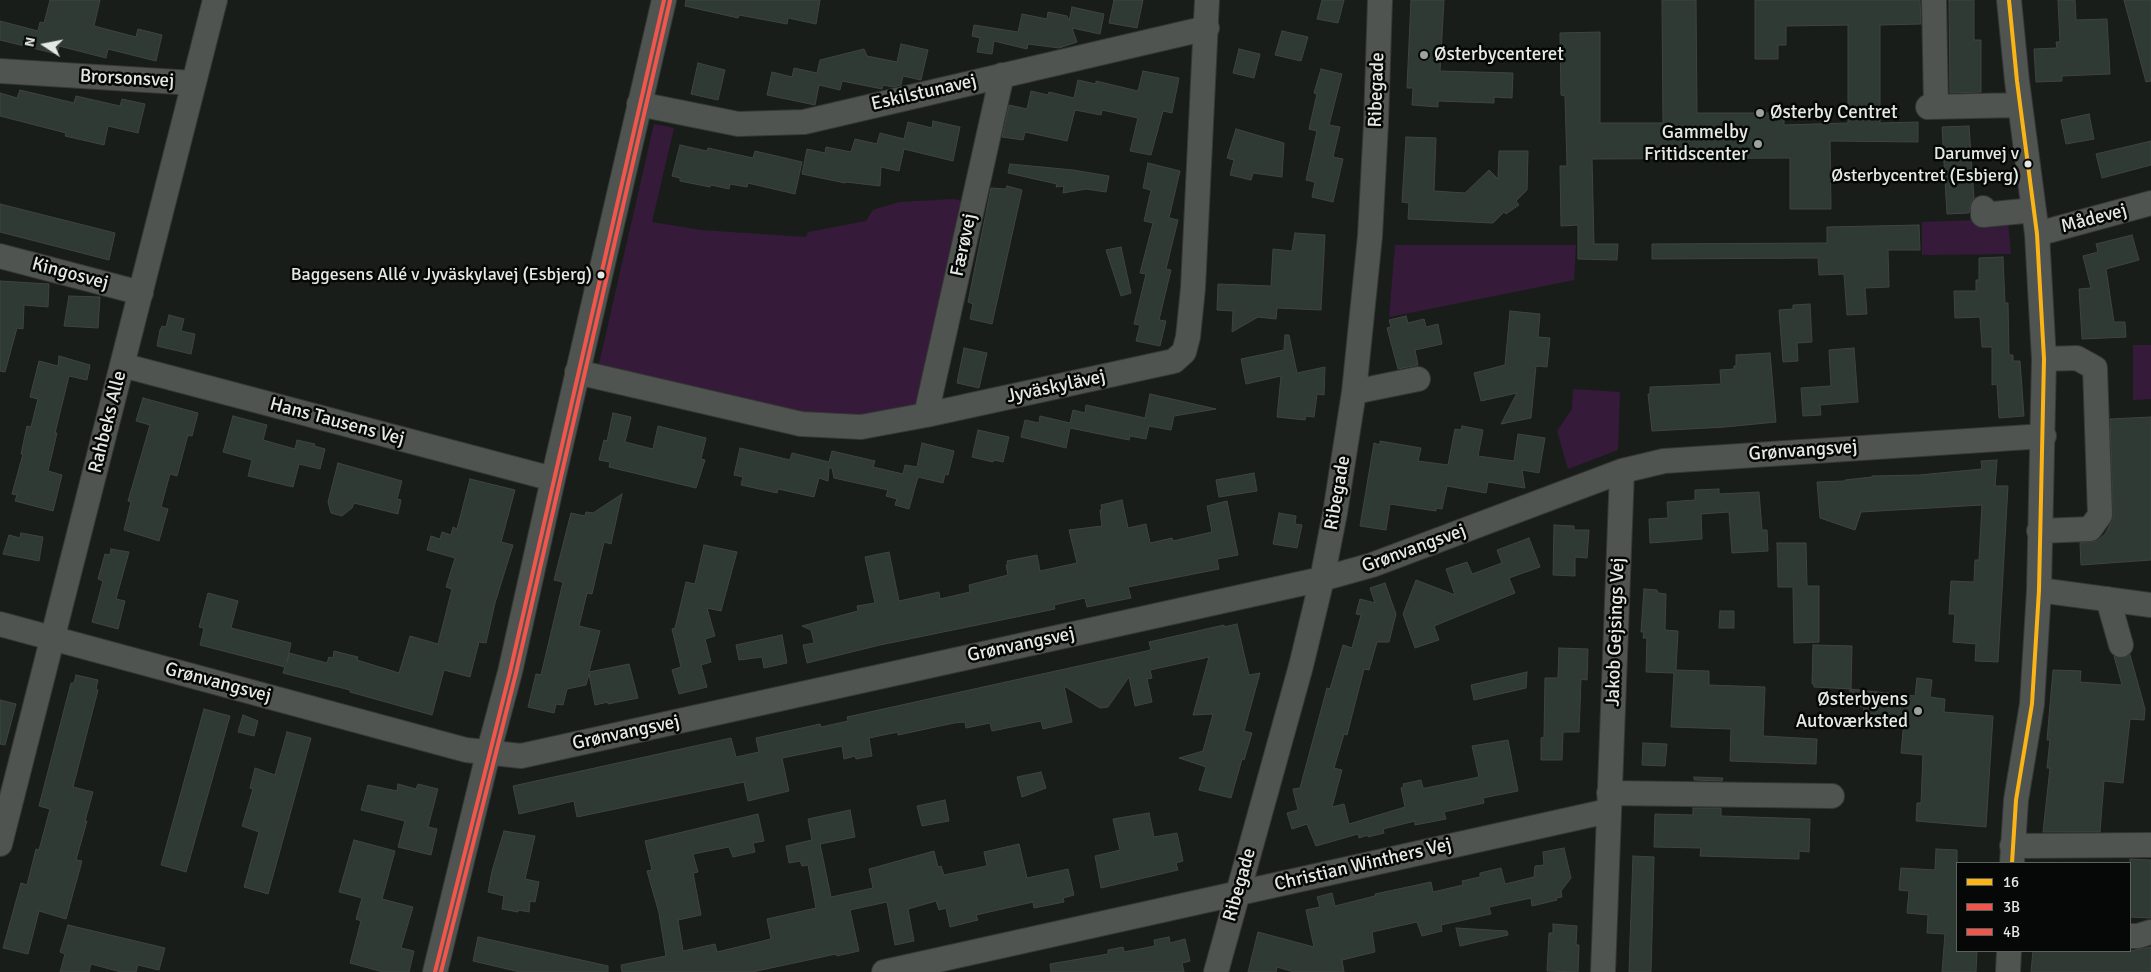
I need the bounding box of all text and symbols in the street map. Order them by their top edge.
north arrow [20,20,70,70]
text: N [21,36,39,48]
place label: Østerbycenteret [1434,44,1564,66]
marker: Østerbycenteret [1418,49,1430,61]
street label: Ribegade [1364,52,1390,128]
street label: Brorsonsvej [79,65,175,93]
street label: Eskilstunavej [869,70,979,116]
place label: Østerby Centret [1770,102,1898,124]
marker: Østerby Centret [1754,107,1766,119]
place label: Gammelby Fritidscenter [1644,122,1748,166]
marker: Gammelby Fritidscenter [1752,138,1764,150]
place label: Darumvej v Østerbycentret (Esbjerg) [1831,143,2019,186]
marker: Darumvej v Østerbycentret (Esbjerg) [2023,159,2033,169]
street label: Mådevej [2058,199,2130,239]
street label: Færøvej [946,211,982,279]
street label: Kingosvej [29,253,111,295]
place label: Baggesens Allé v Jyväskylavej (Esbjerg) [291,264,592,286]
marker: Baggesens Allé v Jyväskylavej (Esbjerg) [596,270,606,280]
street label: Jyväskylävej [1004,365,1108,409]
street label: Rahbeks Alle [84,369,132,475]
street label: Hans Tausens Vej [267,393,407,451]
street label: Grønvangsvej [1748,436,1858,466]
street label: Ribegade [1320,454,1356,532]
street label: Grønvangsvej [1359,520,1469,578]
street label: Jakob Gejsings Vej [1602,557,1630,707]
street label: Grønvangsvej [965,623,1077,667]
street label: Grønvangsvej [162,658,274,708]
place label: Østerbyens Autoværksted [1796,689,1908,733]
marker: Østerbyens Autoværksted [1912,705,1924,717]
street label: Grønvangsvej [570,711,682,755]
street label: Christian Winthers Vej [1272,834,1454,896]
street label: Ribegade [1219,846,1261,924]
legend [1956,862,2131,952]
text: 16 [2003,873,2019,891]
text: 3B [2003,898,2020,916]
text: 4B [2003,923,2020,941]

